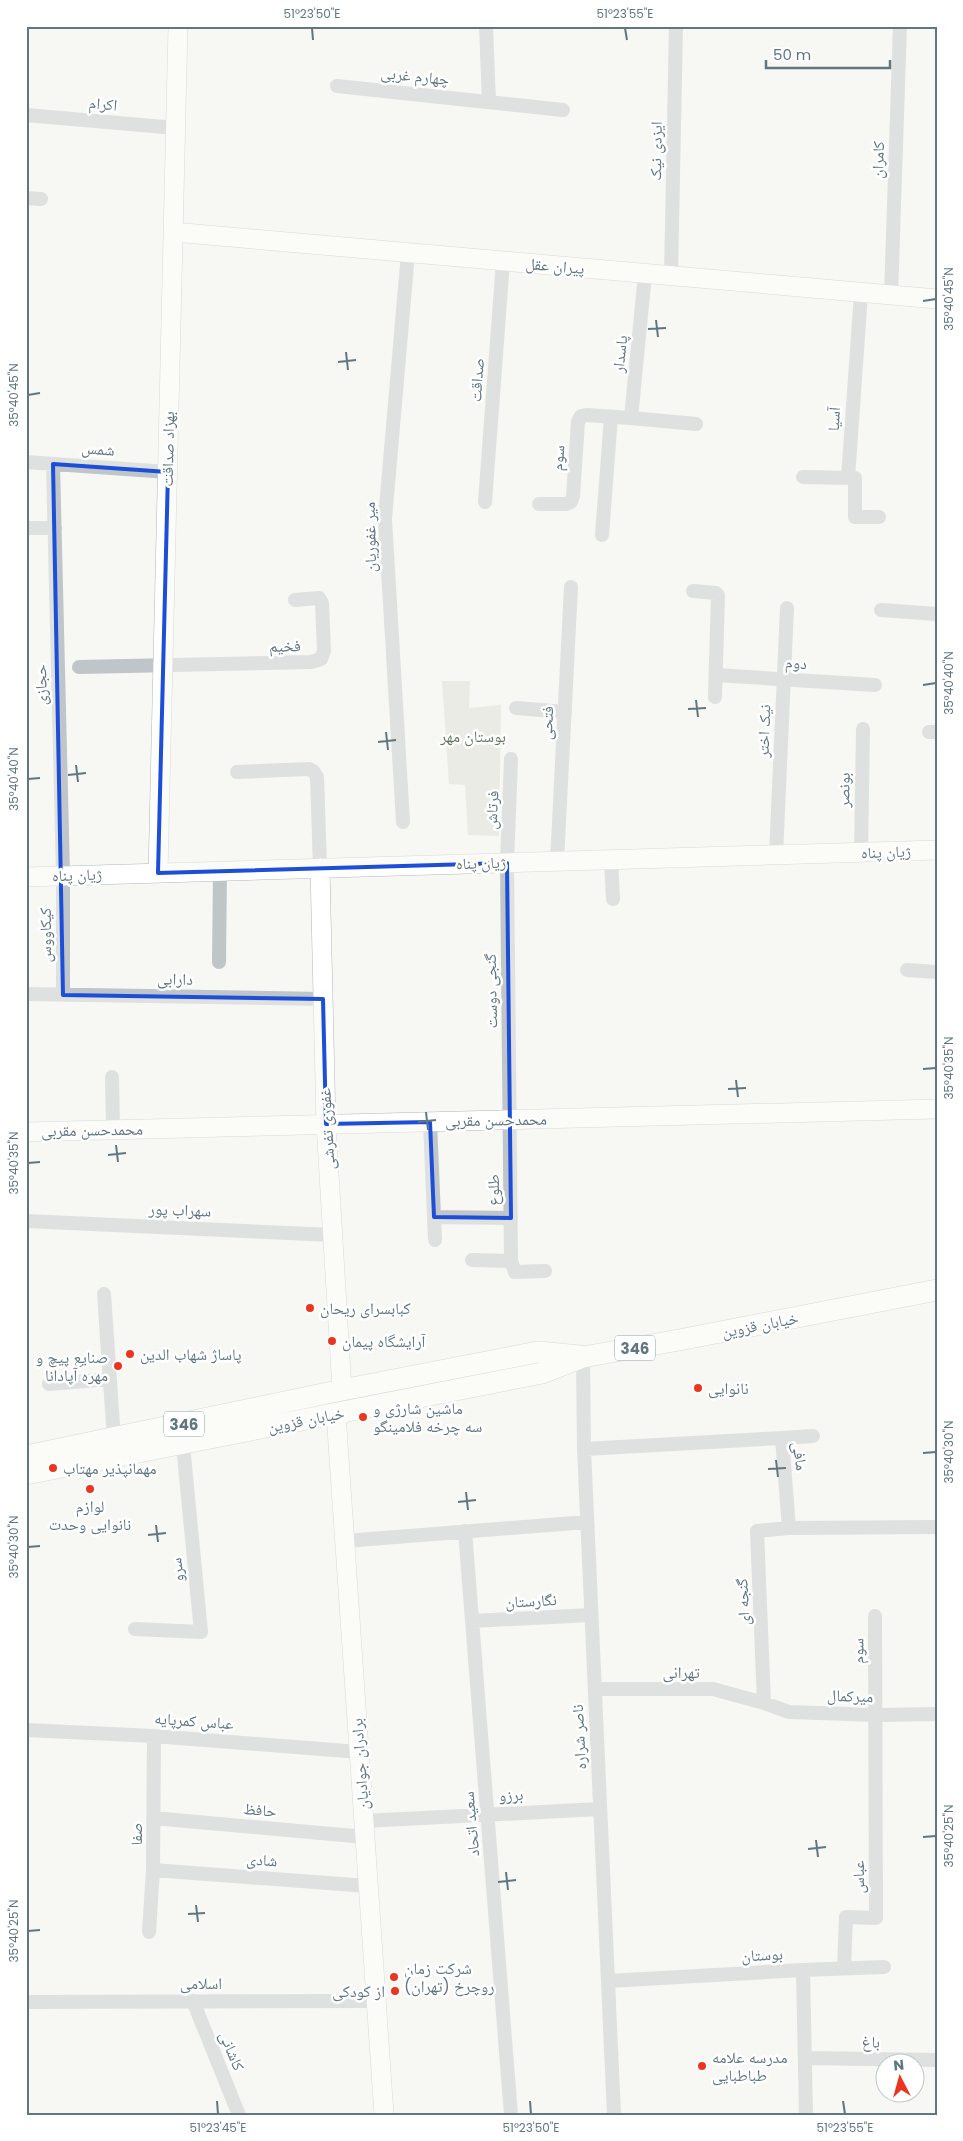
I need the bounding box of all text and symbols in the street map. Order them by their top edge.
text: 51°23'50"E [284,5,340,22]
text: 51°23'55"E [597,5,653,22]
scale bar [766,38,889,70]
text: 50 m [773,44,811,65]
street label: چهارم غربی [380,61,450,91]
street label: اکرام [88,91,118,117]
street label: ایزدی نیک [644,121,668,181]
street label: کامران [866,140,890,179]
street label: پیران عقل [525,252,586,280]
text: 35°40'45"N [940,267,957,331]
street label: پاسدار [606,334,633,375]
street label: صداقت [464,357,490,403]
text: 35°40'45"N [5,363,22,427]
street label: آسیا [822,405,846,432]
street label: بهزاد صداقت [156,411,180,487]
street label: شمس [81,436,115,462]
street label: سوم [546,444,570,472]
street label: میر غفوریان [358,501,382,573]
street label: فخیم [269,634,301,658]
street label: دوم [784,651,808,675]
text: 35°40'40"N [940,651,957,715]
street label: حجازی [29,664,53,706]
street label: نیک اختر [752,704,776,759]
street label: فتحی [535,705,559,741]
park label: بوستان مهر [439,725,506,748]
text: 35°40'40"N [5,747,22,811]
street label: بونصر [832,772,856,809]
street label: فرتاش [479,790,505,830]
street label: ژیان پناه [861,840,911,864]
street label: ژیان پناه [456,851,506,875]
street label: ژیان پناه [52,863,102,887]
street label: کیکاووس [34,907,57,962]
street label: گنجی دوست [479,953,503,1029]
street label: دارابی [157,967,193,991]
text: 35°40'35"N [940,1036,957,1100]
street label: غفوری تفرشی [313,1088,341,1170]
street label: محمدحسن مقربی [445,1108,547,1132]
street label: محمدحسن مقربی [41,1118,143,1142]
text: 35°40'35"N [5,1131,22,1195]
street label: طلوع [482,1174,505,1206]
street label: سهراب پور [147,1197,212,1223]
place label: کبابسرای ریحان [320,1297,411,1320]
marker: کبابسرای ریحان [304,1302,316,1314]
street label: خیابان قزوین [720,1306,800,1344]
place label: آرایشگاه پیمان [342,1330,426,1353]
marker: آرایشگاه پیمان [326,1335,338,1347]
road number: 346 [615,1336,655,1360]
place label: پاساژ شهاب الدین [140,1343,242,1366]
place label: صنایع پیچ و مهره آپادانا [36,1346,108,1387]
marker: پاساژ شهاب الدین [124,1348,136,1360]
marker: صنایع پیچ و مهره آپادانا [112,1360,124,1372]
place label: نانوایی [708,1377,749,1400]
marker: نانوایی [692,1382,704,1394]
place label: ماشین شارژی و سه چرخه فلامینگو [373,1397,482,1438]
street label: خیابان قزوین [266,1401,346,1439]
marker: ماشین شارژی و سه چرخه فلامینگو [357,1411,369,1423]
road number: 346 [164,1412,204,1436]
text: 35°40'30"N [940,1420,957,1484]
street label: مافی [787,1440,813,1472]
place label: مهمانپذیر مهتاب [63,1457,157,1480]
marker: مهمانپذیر مهتاب [47,1462,59,1474]
marker: لوازم نانوایی وحدت [84,1483,96,1495]
place label: لوازم نانوایی وحدت [49,1495,131,1536]
text: 35°40'30"N [5,1515,22,1579]
street label: سرو [164,1557,190,1583]
street label: گنجه ای [730,1577,756,1626]
street label: نگارستان [505,1588,557,1614]
street label: سوم [846,1638,870,1664]
street label: تهرانی [662,1661,700,1684]
street label: میرکمال [826,1684,874,1708]
street label: ناصر شراره [566,1704,592,1770]
street label: عباس کمرپایه [154,1707,234,1735]
street label: برادران جوادیان [345,1717,375,1811]
street label: برزو [498,1783,524,1807]
street label: سعید اتحاد [457,1790,485,1858]
street label: حافظ [242,1797,278,1823]
text: 35°40'25"N [940,1805,957,1867]
street label: صفا [125,1823,148,1845]
street label: شادی [246,1847,278,1873]
street label: عباس [847,1860,870,1894]
text: 35°40'25"N [5,1900,22,1962]
street label: بوستان [741,1942,783,1968]
place label: شرکت زمان روچرخ (تهران) [404,1957,495,1998]
marker: شرکت زمان روچرخ (تهران) [388,1971,400,1983]
street label: اسلامی [180,1972,222,1995]
place label: از کودکی [332,1980,385,2003]
marker: از کودکی [389,1985,401,1997]
street label: کاشانی [214,2028,250,2074]
street label: باغ [862,2030,880,2054]
place label: مدرسه علامه طباطبایی [712,2046,787,2087]
north arrow [876,2054,926,2104]
text: N [892,2055,905,2076]
marker: مدرسه علامه طباطبایی [696,2060,708,2072]
text: 51°23'45"E [190,2119,246,2136]
text: 51°23'50"E [503,2119,559,2136]
text: 51°23'55"E [817,2119,873,2136]

